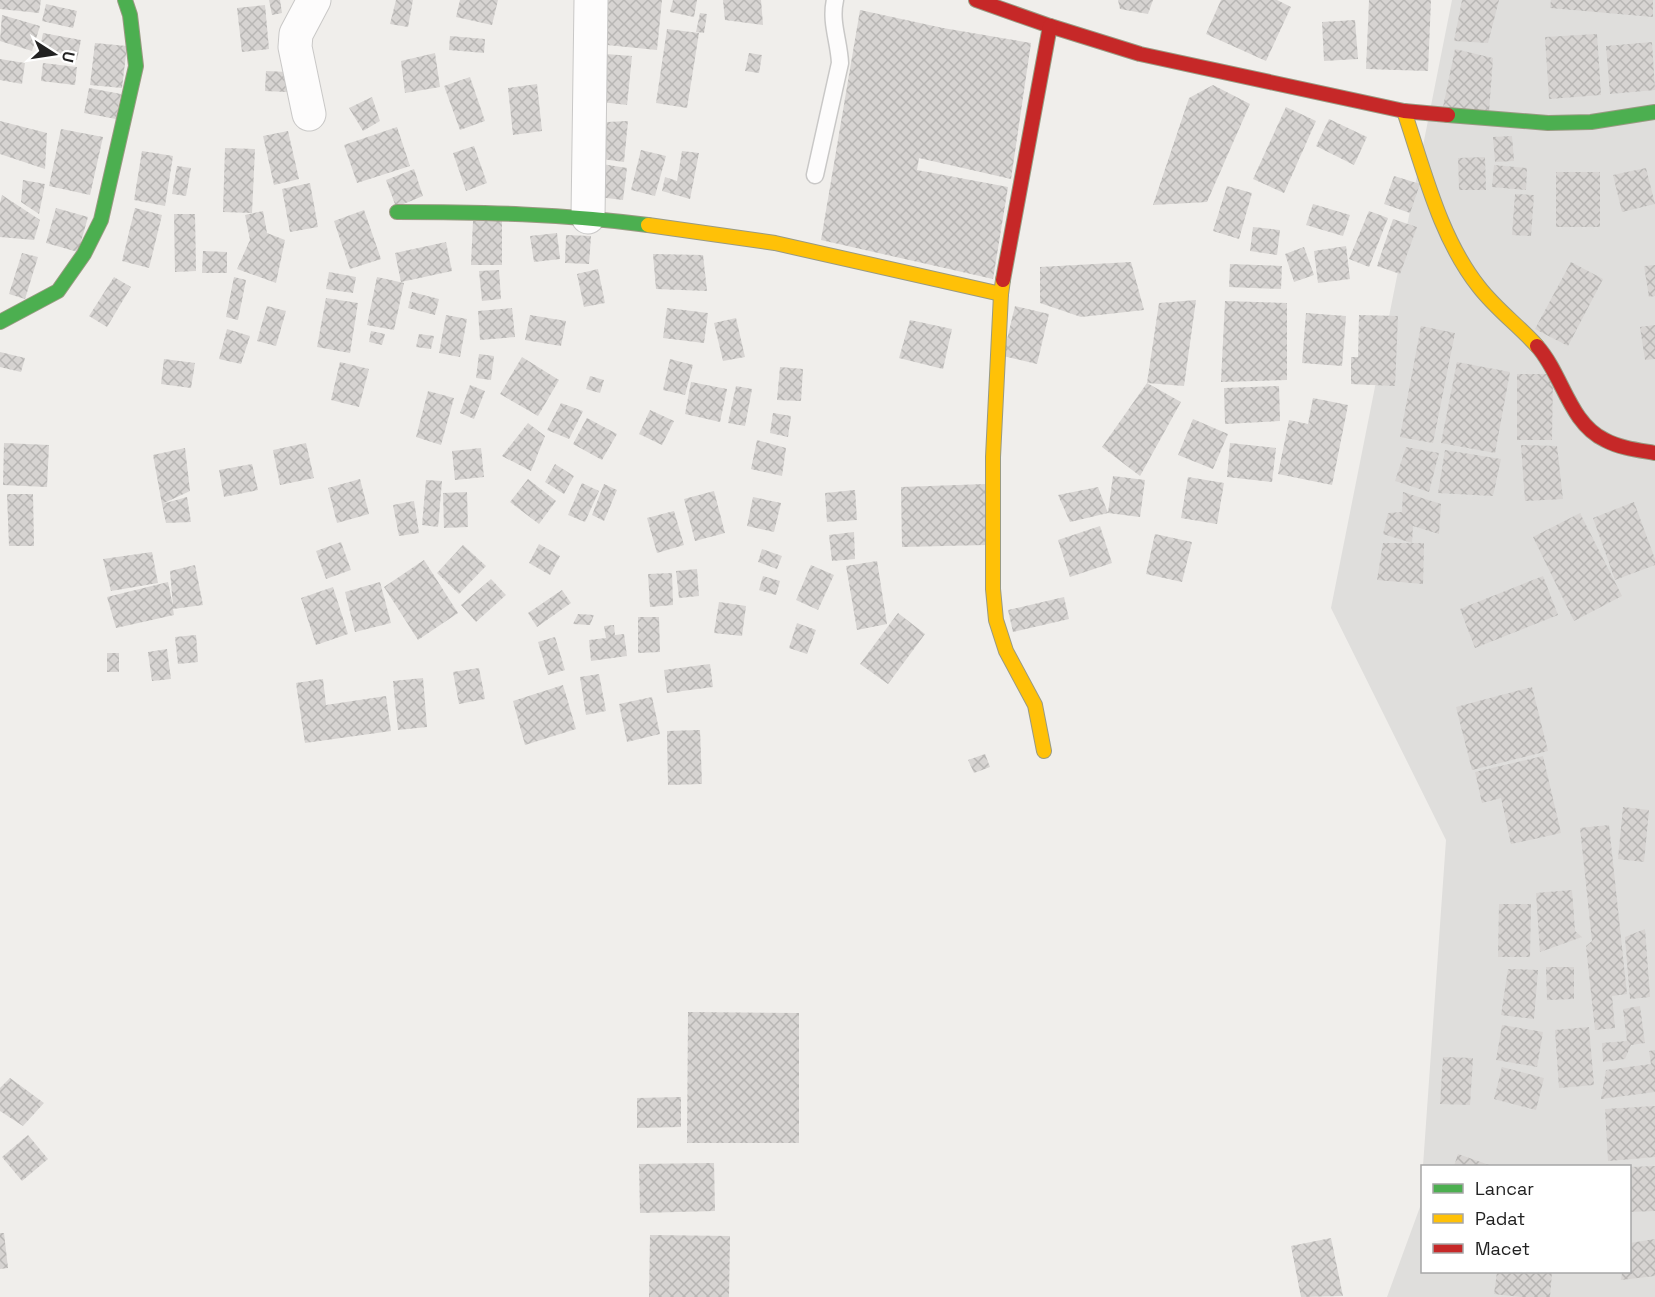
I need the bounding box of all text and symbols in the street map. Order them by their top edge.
north arrow [24,24,84,84]
text: U [57,50,80,64]
legend [1421,1165,1631,1273]
text: Lancar [1475,1177,1534,1200]
text: Padat [1475,1207,1525,1230]
text: Macet [1475,1237,1530,1260]

